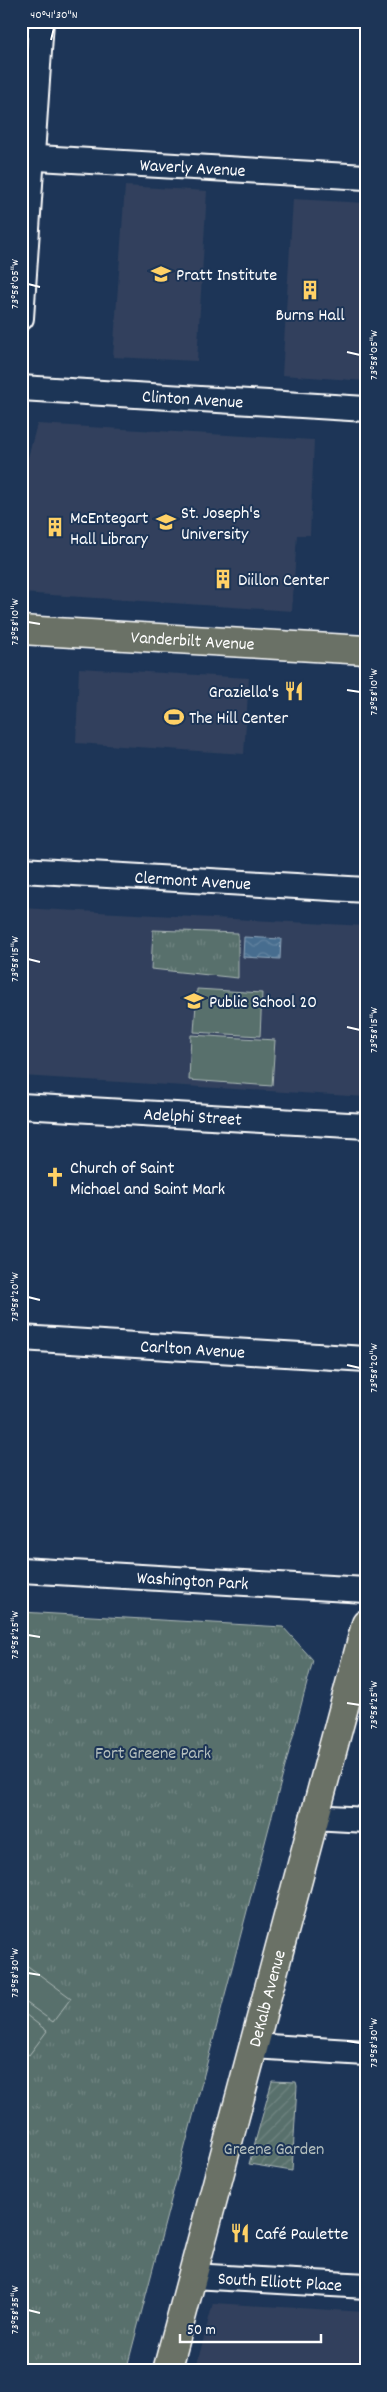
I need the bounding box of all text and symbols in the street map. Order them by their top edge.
text: 40°41'30"N [30,7,78,24]
street label: Waverly Avenue [139,154,246,185]
text: 73°58'05"W [7,259,24,309]
school or university icon: Pratt Institute [150,263,172,285]
place label: Pratt Institute [176,264,277,289]
building icon: Burns Hall [299,279,321,301]
place label: Burns Hall [275,304,345,329]
text: 73°58'05"W [366,330,383,380]
street label: Clinton Avenue [141,385,244,417]
place label: St. Joseph's University [181,502,260,548]
place label: McEntegart Hall Library [70,507,149,553]
school or university icon: St. Joseph's University [155,511,177,533]
building icon: McEntegart Hall Library [44,516,66,538]
building icon: Diillon Center [212,568,234,590]
place label: Diillon Center [238,569,330,594]
text: 73°58'10"W [7,598,24,645]
street label: Vanderbilt Avenue [130,626,255,659]
text: 73°58'10"W [366,668,383,715]
restaurant icon: Graziella's [283,680,305,702]
place label: Graziella's [209,681,279,706]
sports icon: The Hill Center [163,706,185,728]
place label: The Hill Center [189,707,288,732]
street label: Clermont Avenue [134,867,252,898]
text: 73°58'15"W [7,936,24,982]
school or university icon: Public School 20 [183,990,205,1012]
place label: Public School 20 [209,991,317,1016]
text: 73°58'15"W [366,1007,383,1053]
street label: Adelphi Street [143,1103,243,1134]
place label: Church of Saint Michael and Saint Mark [70,1157,225,1203]
church icon: Church of Saint Michael and Saint Mark [44,1166,66,1188]
text: 73°58'20"W [7,1272,24,1322]
street label: Carlton Avenue [139,1335,246,1367]
text: 73°58'20"W [366,1343,383,1393]
street label: Washington Park [136,1567,249,1598]
text: 73°58'25"W [7,1611,24,1659]
text: 73°58'25"W [366,1681,383,1729]
park label: Fort Greene Park [95,1742,211,1767]
street label: DeKalb Avenue [244,1947,294,2050]
text: 73°58'30"W [7,1948,24,1998]
text: 73°58'30"W [366,2018,383,2068]
park label: Greene Garden [224,2138,324,2163]
restaurant icon: Café Paulette [229,2222,251,2244]
place label: Café Paulette [255,2223,348,2248]
street label: South Elliott Place [217,2267,343,2300]
text: 73°58'35"W [7,2286,24,2334]
scale bar [180,2312,321,2344]
text: 50 m [187,2320,216,2342]

